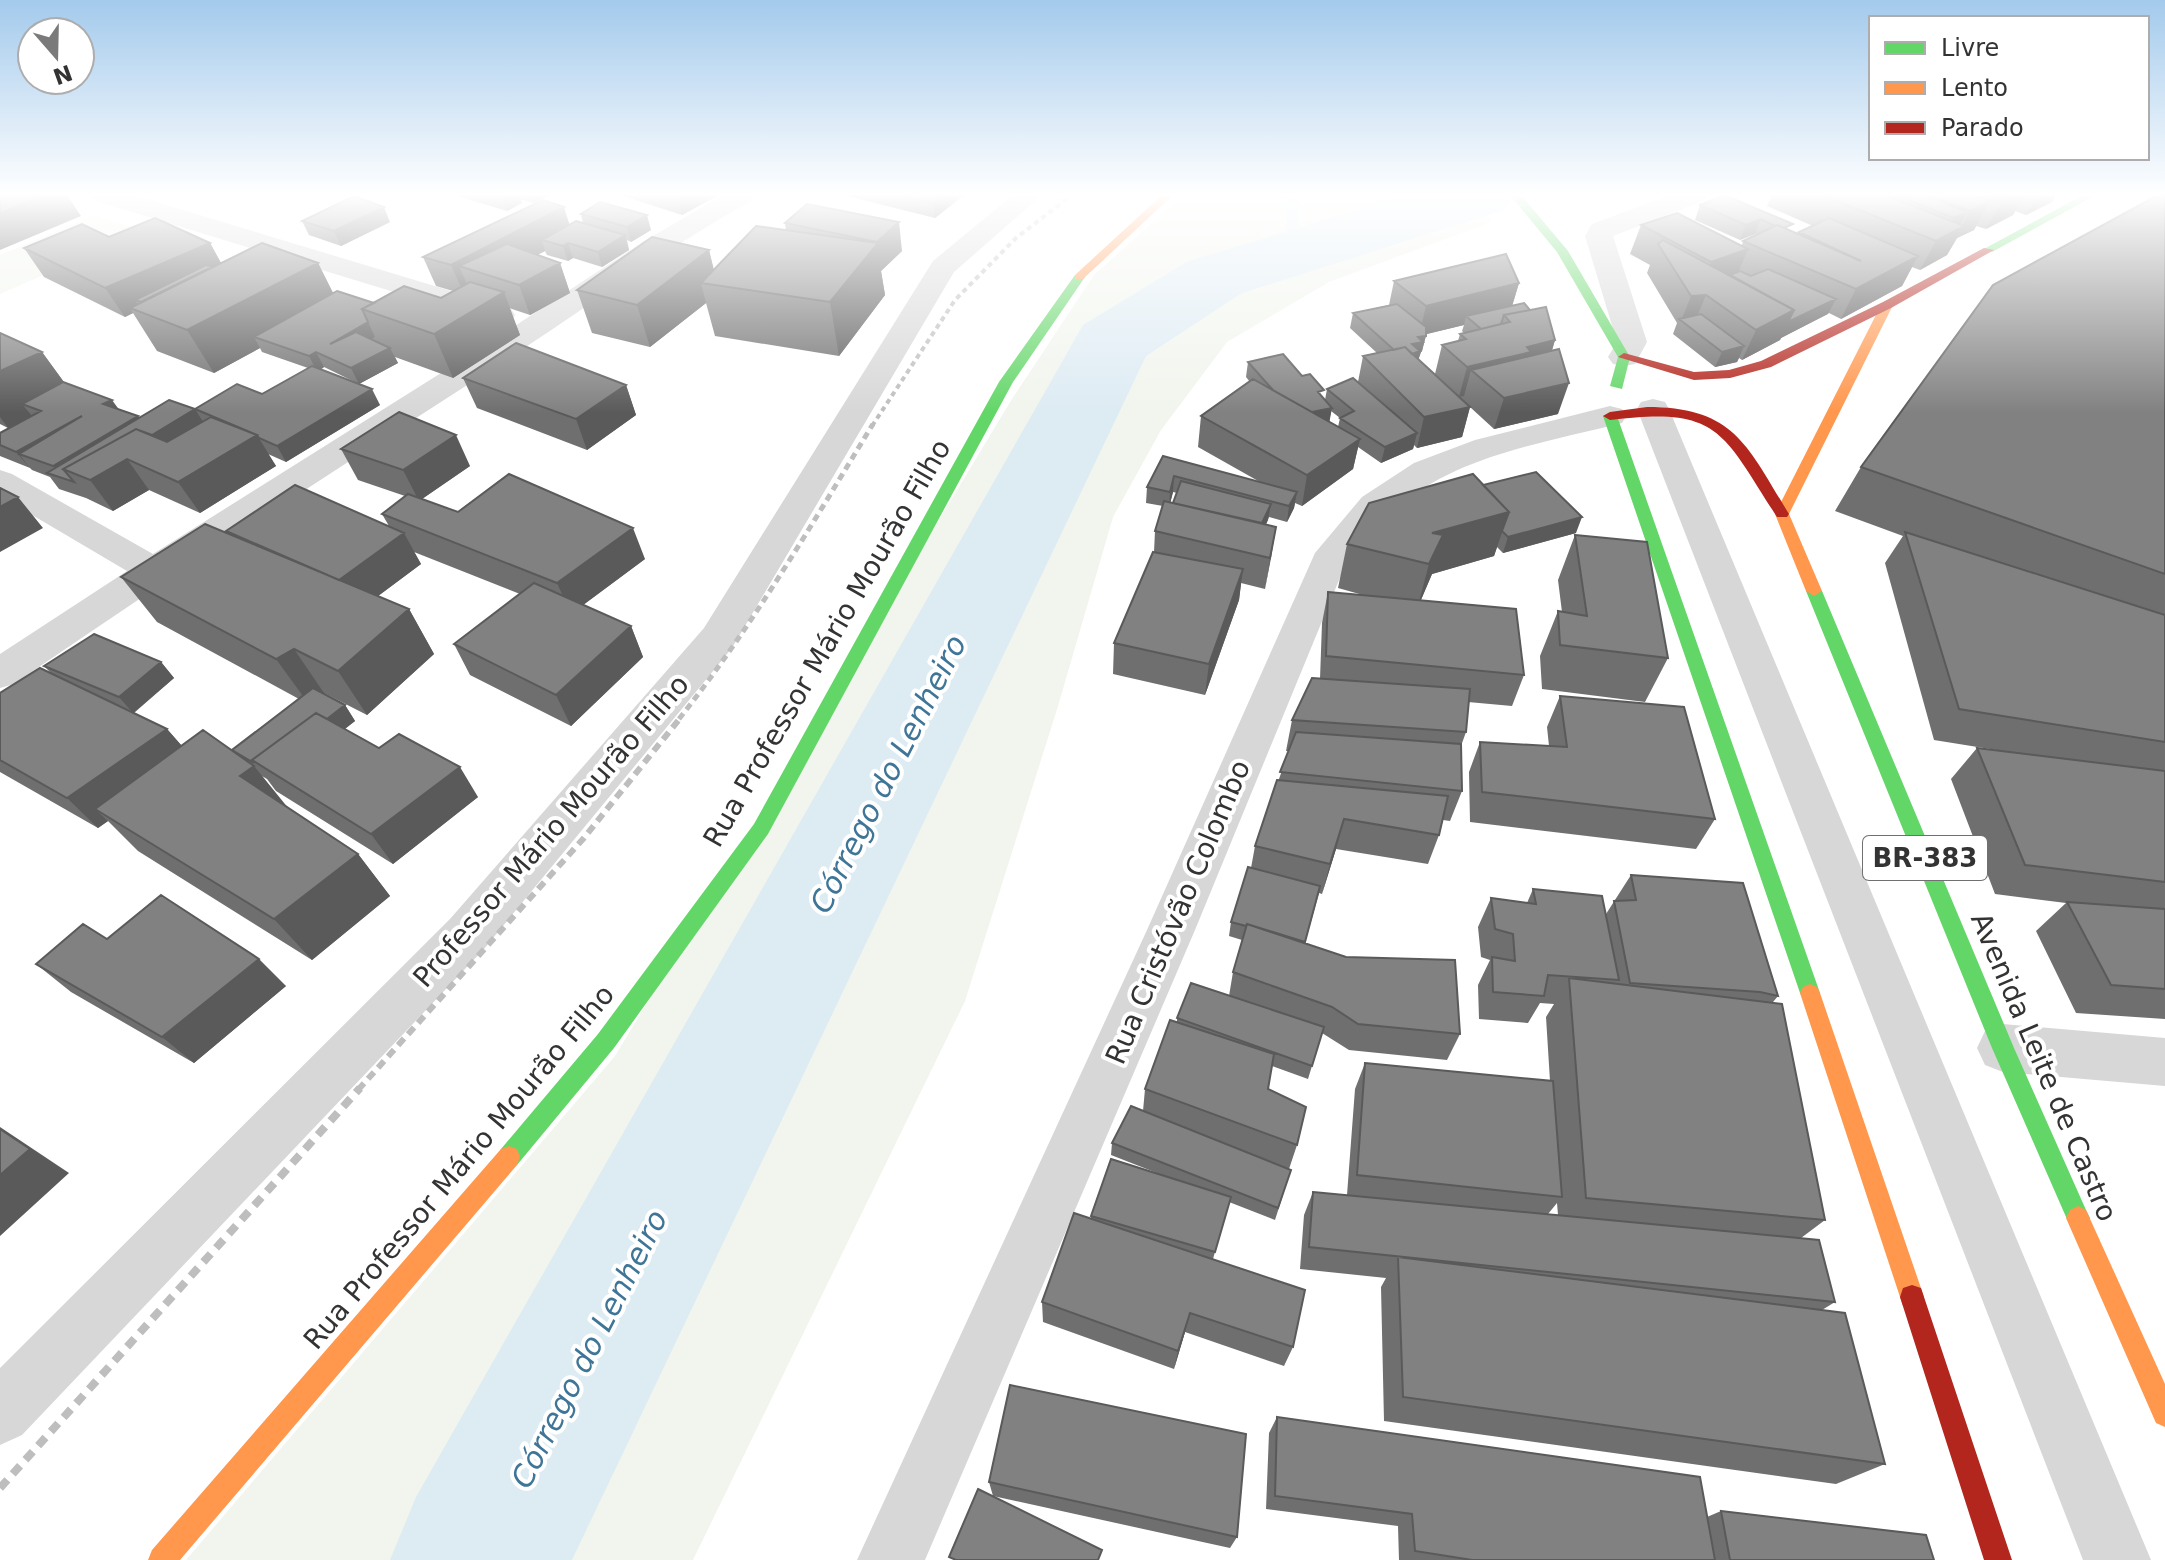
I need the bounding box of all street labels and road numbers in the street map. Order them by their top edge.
street label: Rua Professor Mário Mourão Filho [696,433,958,853]
street label: Professor Mário Mourão Filho [406,668,696,994]
street label: Rua Cristóvão Colombo [1099,755,1257,1069]
road number: BR-383 [1863,836,1987,880]
street label: Avenida Leite de Castro [1964,908,2124,1226]
street label: Rua Professor Mário Mourão Filho [297,978,621,1356]

